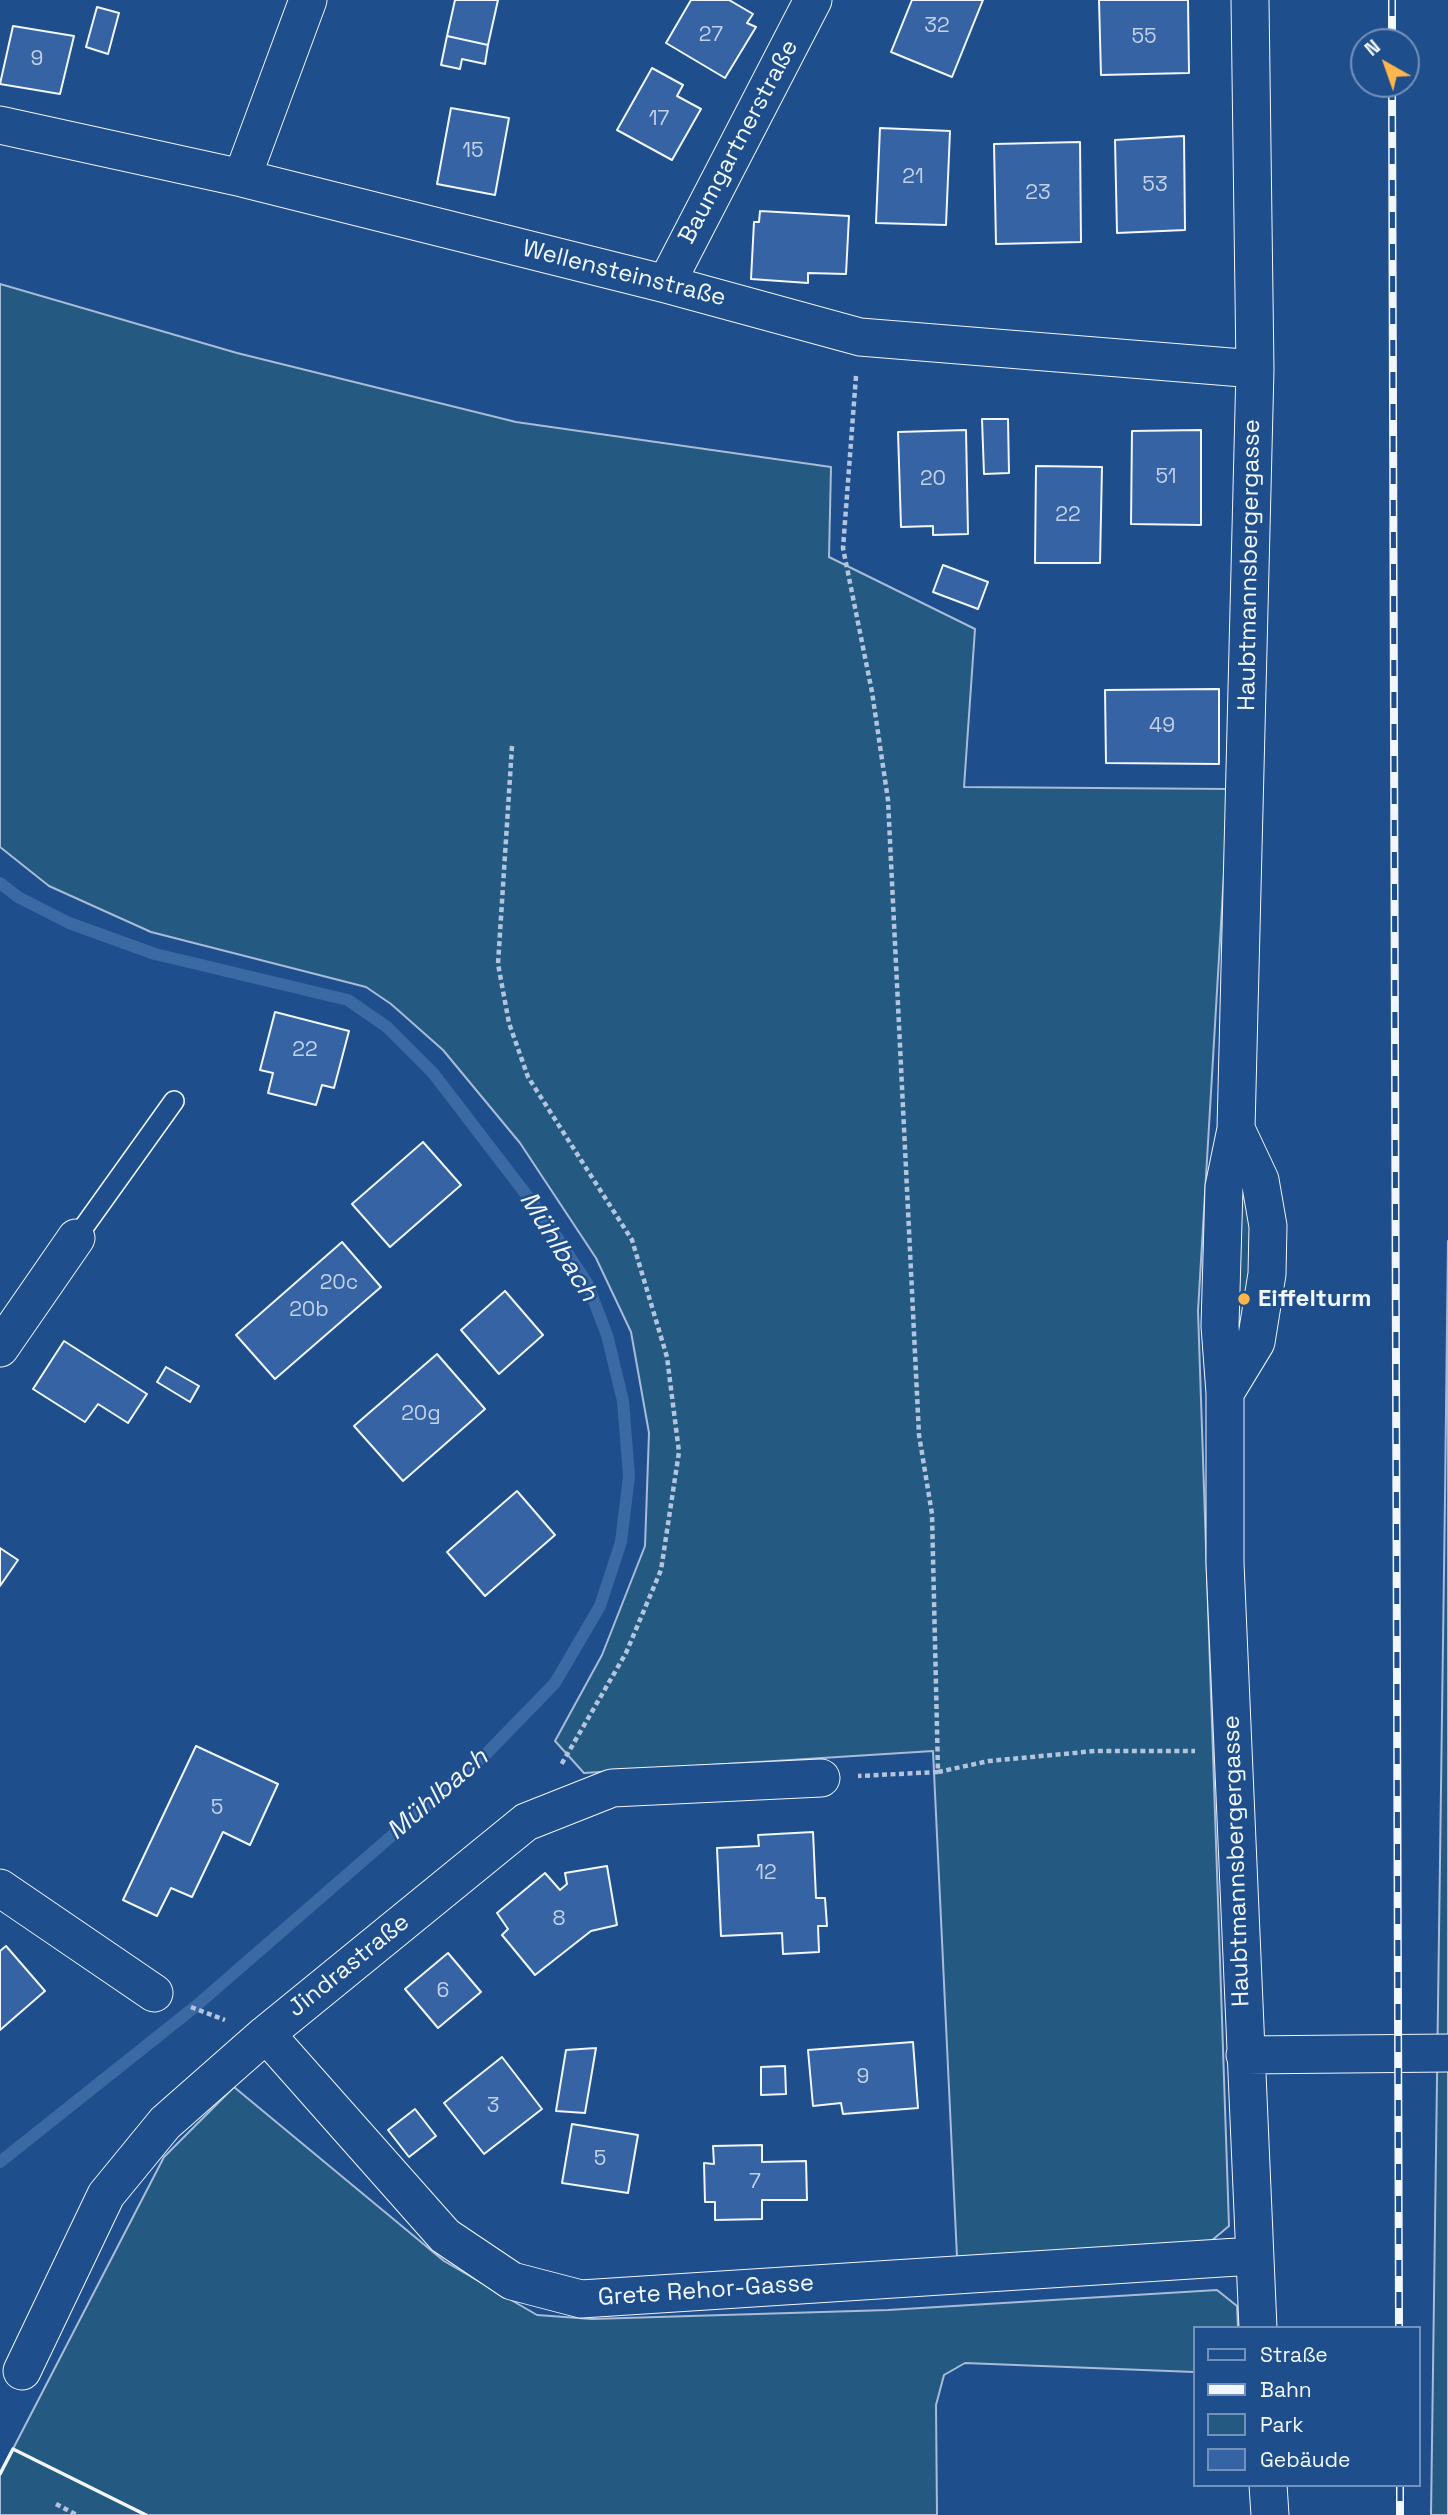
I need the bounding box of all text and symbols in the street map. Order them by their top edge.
house number: 32 [924,13,950,39]
house number: 27 [699,22,723,48]
house number: 55 [1131,24,1157,50]
north arrow [1350,28,1420,98]
text: N [1360,34,1385,62]
street label: Baumgartnerstraße [673,35,805,249]
house number: 9 [31,46,43,72]
house number: 17 [649,106,669,132]
house number: 15 [462,138,484,164]
house number: 21 [902,164,924,190]
house number: 53 [1142,172,1168,198]
house number: 23 [1025,180,1051,206]
street label: Wellensteinstraße [519,235,729,313]
street label: Haubtmannsbergergasse [1233,419,1267,711]
house number: 51 [1155,464,1177,490]
house number: 20 [920,466,946,492]
house number: 22 [1055,502,1081,528]
house number: 49 [1149,713,1175,739]
house number: 22 [292,1037,318,1063]
water label: Mühlbach [512,1186,604,1308]
house number: 20c [320,1270,358,1296]
place label: Eiffelturm [1258,1285,1372,1313]
marker: Eiffelturm [1236,1291,1252,1307]
house number: 20b [289,1297,329,1323]
house number: 20g [401,1401,441,1427]
street label: Haubtmannsbergergasse [1218,1715,1256,2007]
water label: Mühlbach [381,1743,495,1847]
house number: 5 [211,1795,223,1821]
house number: 12 [755,1860,777,1886]
house number: 8 [552,1906,566,1932]
street label: Jindrastraße [283,1908,415,2024]
house number: 6 [437,1978,449,2004]
house number: 9 [857,2064,869,2090]
house number: 3 [487,2093,499,2119]
house number: 5 [594,2146,606,2172]
house number: 7 [749,2169,761,2195]
street label: Grete Rehor-Gasse [597,2269,815,2313]
legend [1192,2326,1420,2487]
text: Straße [1260,2341,1328,2368]
text: Bahn [1260,2376,1312,2403]
text: Park [1260,2411,1304,2438]
text: Gebäude [1260,2446,1350,2473]

